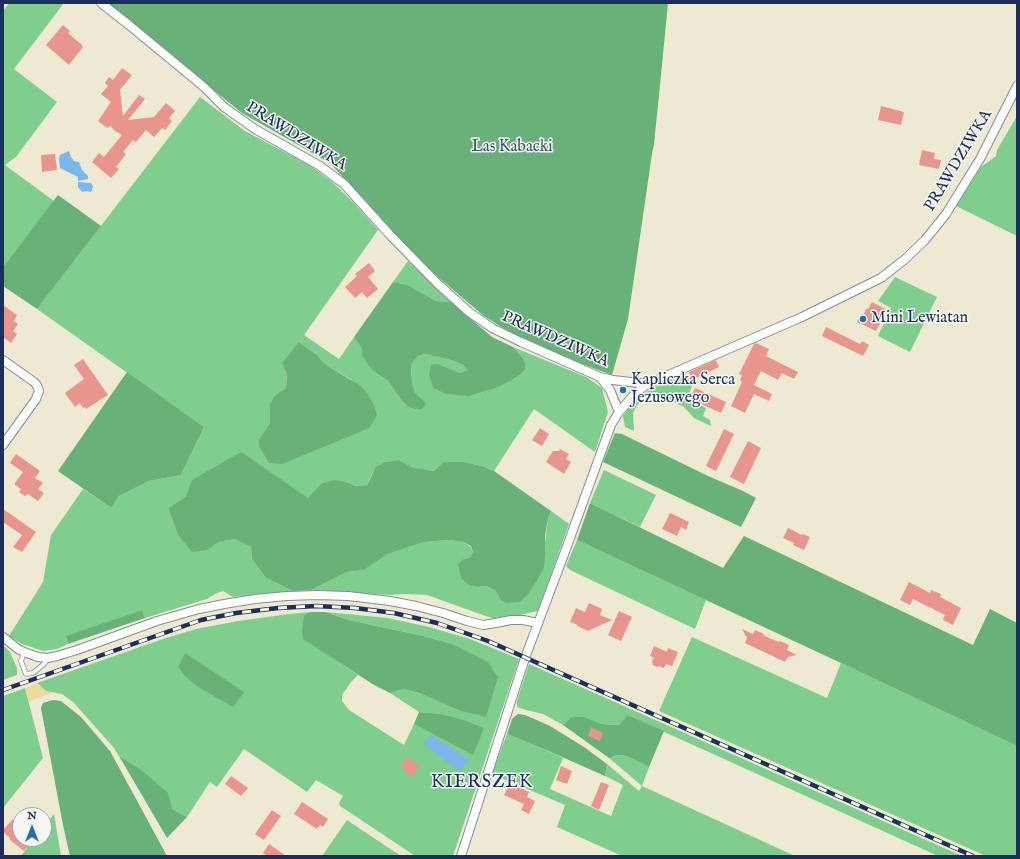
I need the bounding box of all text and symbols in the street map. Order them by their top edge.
street label: PRAWDZIWKA [242,98,350,176]
street label: PRAWDZIWKA [921,107,997,215]
park label: Las Kabacki [471,138,553,158]
street label: PRAWDZIWKA [498,308,612,372]
place label: Mini Lewiatan [871,309,968,329]
marker: Mini Lewiatan [858,314,868,324]
place label: Kapliczka Serca Jezusowego [631,371,735,409]
marker: Kapliczka Serca Jezusowego [618,385,628,395]
district label: KIERSZEK [431,772,533,794]
north arrow [12,807,52,847]
text: N [27,809,37,823]

